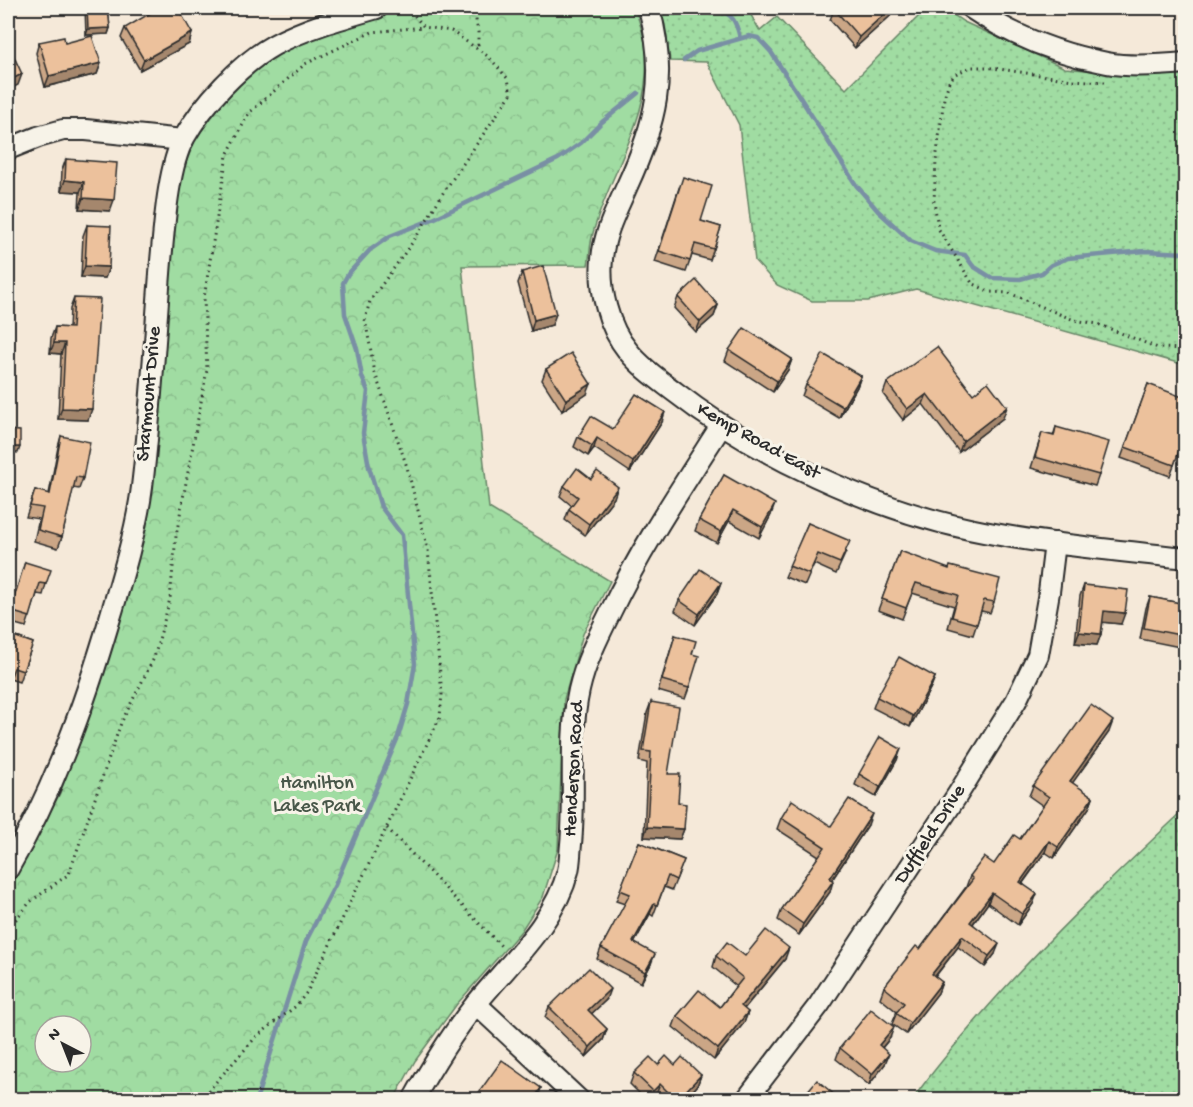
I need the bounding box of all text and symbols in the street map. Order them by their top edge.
street label: Starmount Drive [133,325,167,463]
street label: Kemp Road East [692,399,825,486]
street label: Henderson Road [560,698,590,838]
park label: Hamilton Lakes Park [273,773,363,819]
street label: Duffield Drive [889,780,972,891]
north arrow [33,1014,93,1074]
text: N [45,1025,66,1046]

